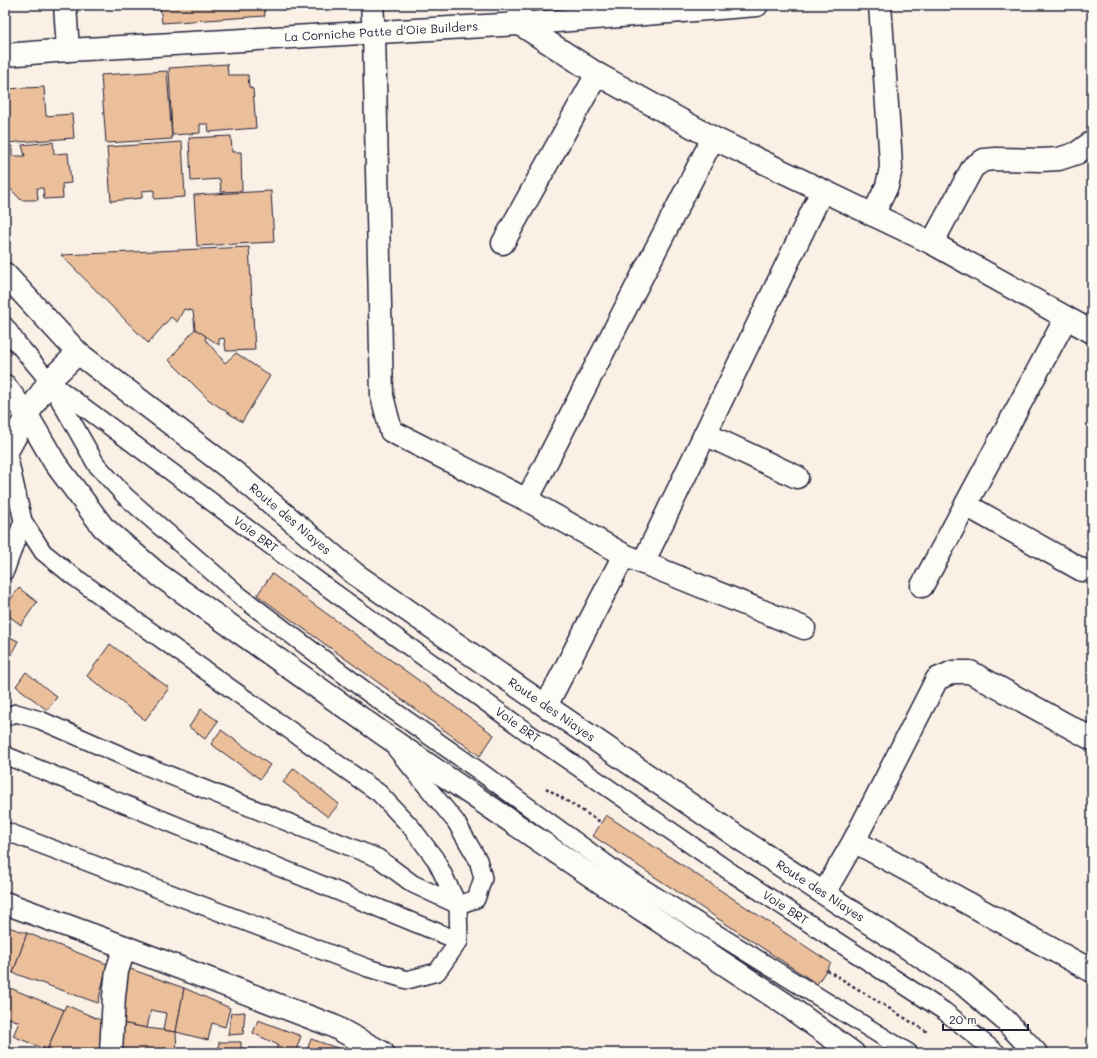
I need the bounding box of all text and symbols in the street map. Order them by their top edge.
street label: La Corniche Patte d'Oie Builders [284,17,479,45]
street label: Route des Niayes [247,479,335,558]
street label: Voie BRT [231,512,282,556]
street label: Route des Niayes [506,673,599,745]
street label: Voie BRT [493,703,544,746]
street label: Route des Niayes [774,856,868,925]
street label: Voie BRT [760,886,812,928]
scale bar [943,1006,1028,1032]
text: 20 m [949,1011,977,1027]

